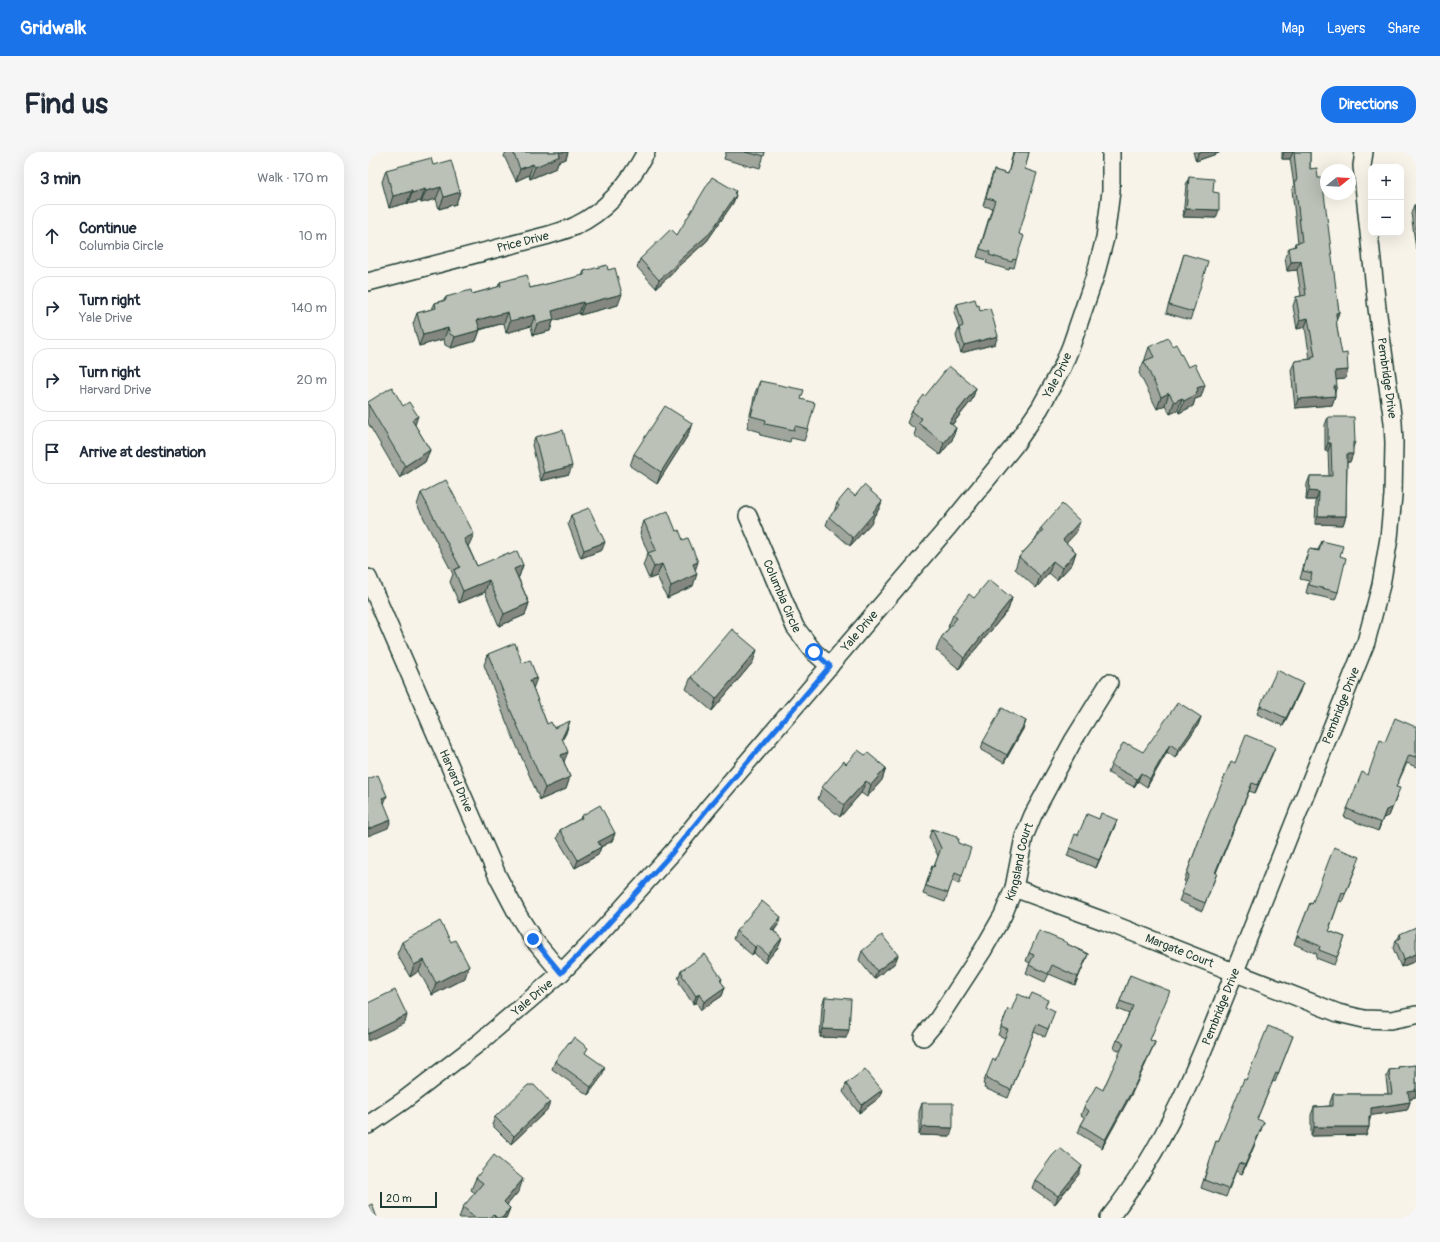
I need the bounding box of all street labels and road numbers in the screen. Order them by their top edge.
street label: Price Drive [495,228,551,256]
street label: Pembridge Drive [1373,337,1400,419]
street label: Yale Drive [1039,351,1075,402]
street label: Columbia Circle [759,557,804,636]
street label: Yale Drive [837,608,882,656]
street label: Pembridge Drive [1319,665,1363,747]
street label: Harvard Drive [435,747,476,815]
street label: Kingsland Court [1003,821,1037,903]
street label: Margate Court [1143,931,1216,971]
street label: Pembridge Drive [1199,966,1243,1047]
street label: Yale Drive [508,976,556,1020]

